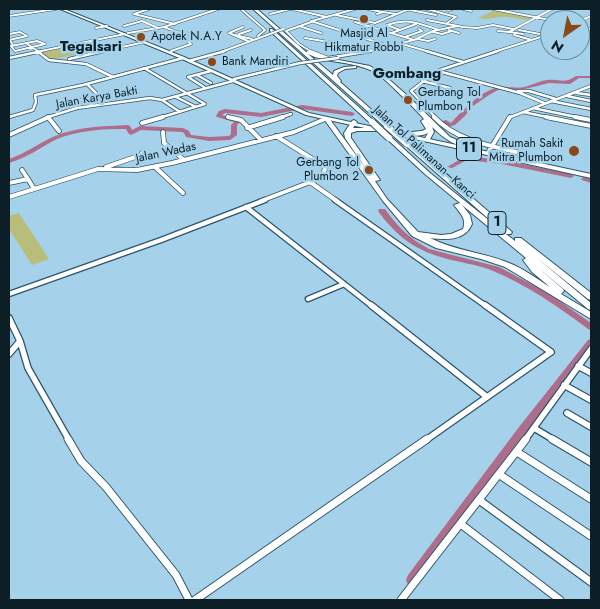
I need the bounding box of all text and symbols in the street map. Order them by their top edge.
north arrow [540,10,590,60]
marker: Masjid Al Hikmatur Robbi [358,13,370,25]
place label: Masjid Al Hikmatur Robbi [324,27,404,55]
place label: Apotek N.A.Y [151,30,222,44]
marker: Apotek N.A.Y [135,31,147,43]
text: N [547,35,567,58]
district label: Tegalsari [60,38,122,56]
place label: Bank Mandiri [222,55,289,69]
marker: Bank Mandiri [206,56,218,68]
district label: Gombang [373,65,441,83]
street label: Jalan Karya Bakti [55,84,139,112]
place label: Gerbang Tol Plumbon 1 [418,86,481,114]
marker: Gerbang Tol Plumbon 1 [402,94,414,106]
street label: Jalan Tol Palimanan–Kanci [370,103,478,203]
place label: Rumah Sakit Mitra Plumbon [489,137,563,165]
road number: 11 [456,138,482,160]
street label: Jalan Wadas [135,140,197,166]
marker: Rumah Sakit Mitra Plumbon [567,144,581,158]
place label: Gerbang Tol Plumbon 2 [296,156,359,184]
marker: Gerbang Tol Plumbon 2 [363,164,375,176]
road number: 1 [488,212,506,234]

